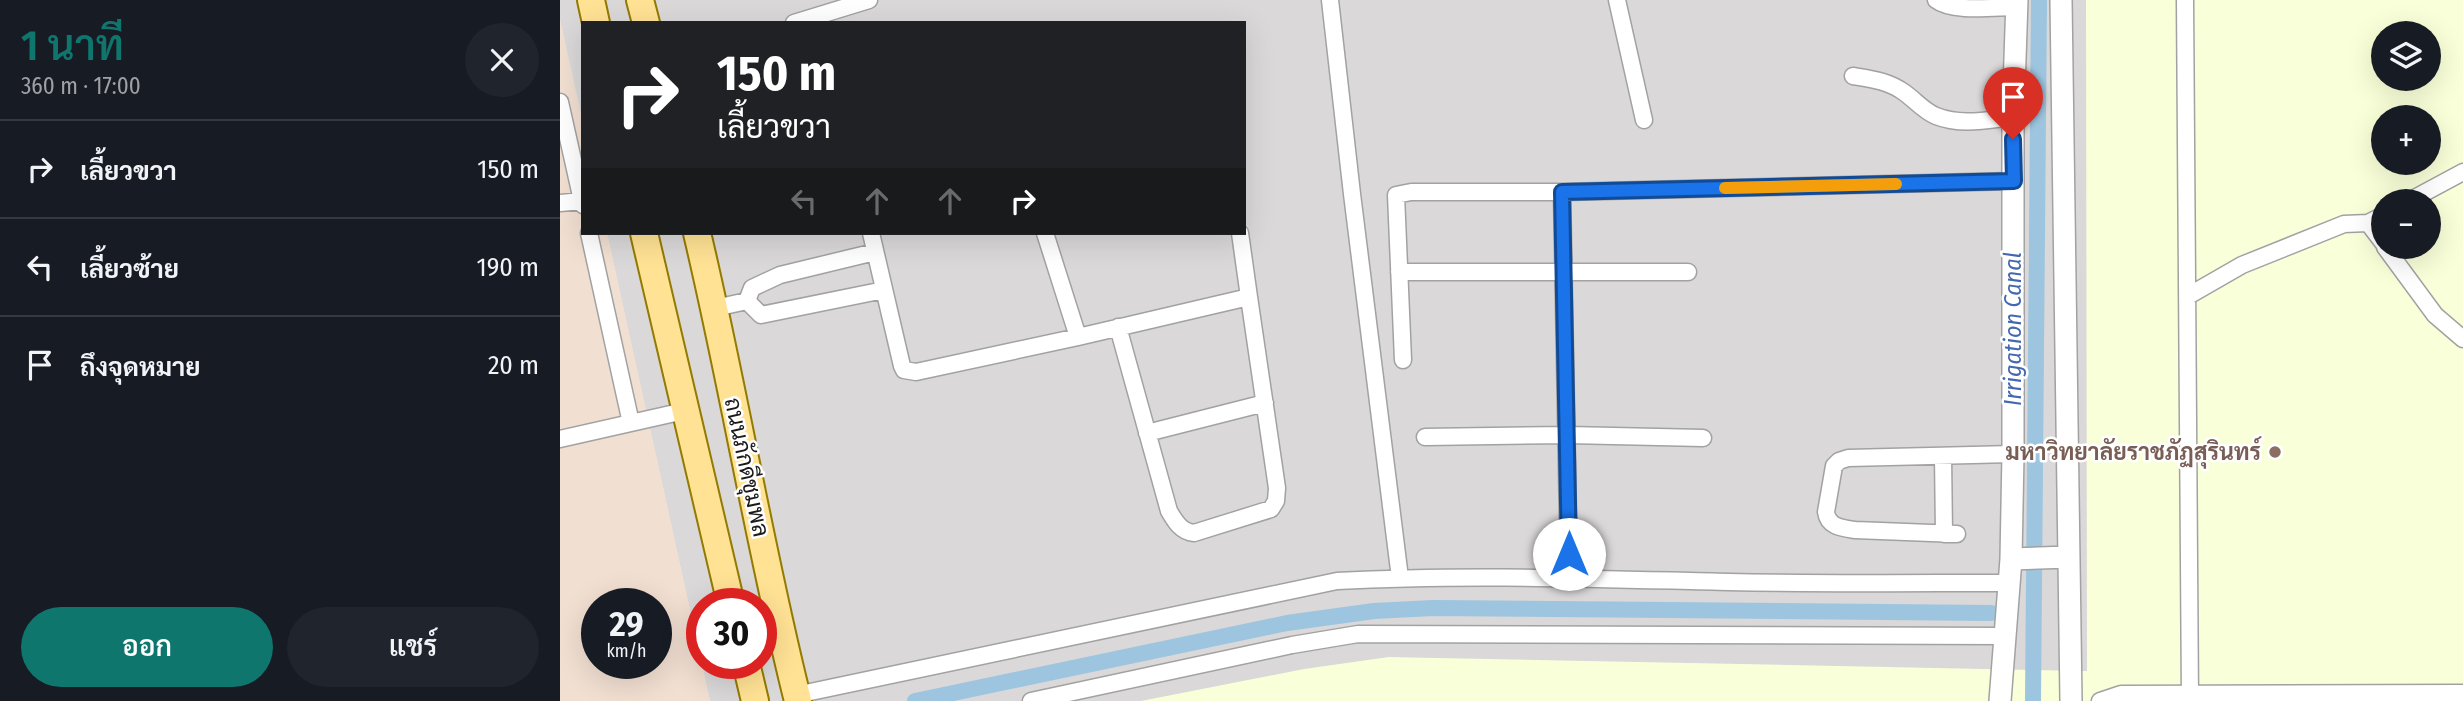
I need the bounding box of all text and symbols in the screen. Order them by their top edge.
text: 1 นาที [21,21,124,71]
map controls [2371,21,2441,259]
button: layers [2371,21,2441,91]
button: close [465,23,539,97]
text: 150 m [717,44,836,103]
icon: right [602,49,693,140]
pin [1983,67,2043,139]
text: 360 m · 17:00 [21,72,141,100]
icon: arrive [1994,78,2032,116]
button: + [2371,105,2441,175]
text: เลี้ยวขวา [717,108,831,146]
icon: right [21,150,59,188]
text: 150 m [477,154,539,185]
text: เลี้ยวขวา [80,156,177,187]
icon: left [785,182,823,220]
icon: ahead [858,182,896,220]
icon: ahead [931,182,969,220]
icon: right [1004,182,1042,220]
button: − [2371,189,2441,259]
icon: left [21,248,59,286]
text: 190 m [477,252,539,283]
water label: Irrigation Canal [1999,252,2027,406]
text: เลี้ยวซ้าย [80,254,179,285]
icon: arrive [21,346,59,384]
text: 20 m [488,350,539,381]
text: ถึงจุดหมาย [80,352,201,383]
street label: ถนนภักดีชุมพล [717,395,776,540]
place label: มหาวิทยาลัยราชภัฏสุรินทร์ [2005,436,2263,469]
marker: มหาวิทยาลัยราชภัฏสุรินทร์ [2267,444,2283,460]
position arrow [1532,517,1606,591]
speed limit sign: 30 [686,588,777,679]
text: 29 [609,603,644,645]
button: ออก [21,607,273,687]
button: แชร์ [287,607,539,687]
text: km/h [606,640,647,662]

